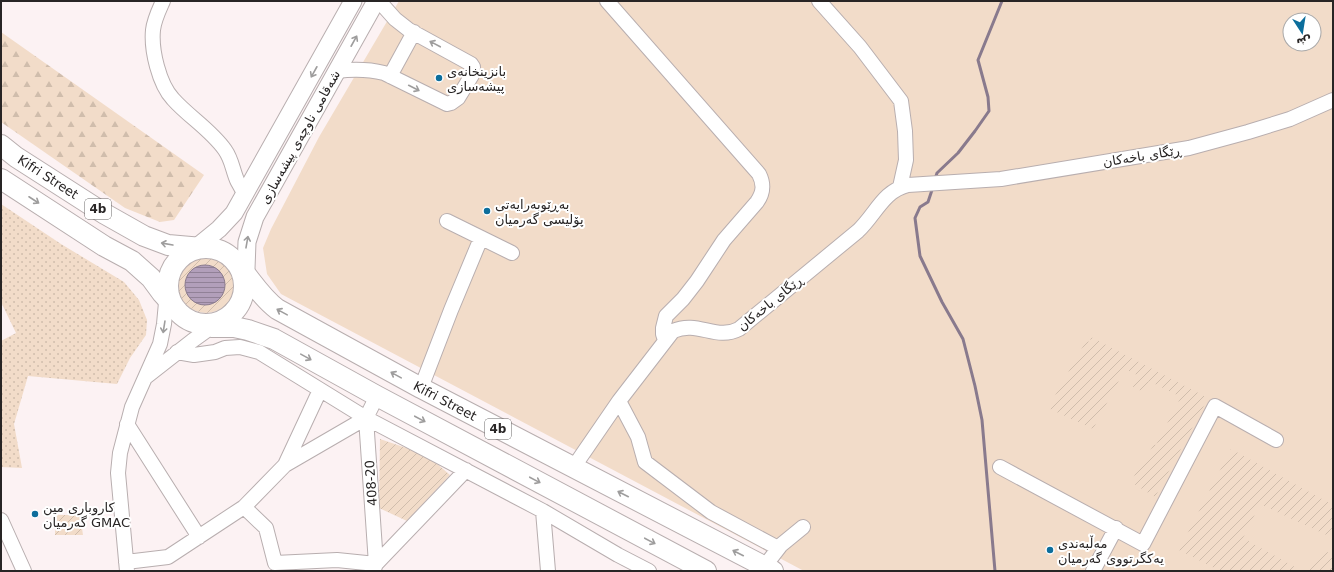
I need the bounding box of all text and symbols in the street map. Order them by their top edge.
north arrow [1282,12,1322,52]
text: ش [1295,33,1313,49]
one-way arrow [350,35,358,47]
one-way arrow [429,40,441,47]
place label: بانزینخانەی پیشەسازی [447,64,506,95]
one-way arrow [309,66,317,78]
street label: شەقامی ناوچەی پیشەسازی [257,68,344,207]
marker: بانزینخانەی پیشەسازی [434,73,444,83]
one-way arrow [407,85,419,92]
street label: ڕێگای باخەکان [1102,142,1184,171]
street label: Kifri Street [15,152,81,202]
one-way arrow [28,196,39,204]
place label: بەڕێوبەرایەتی پۆلیسی گەرمیان [495,197,584,228]
road number: 4b [85,199,111,219]
marker: بەڕێوبەرایەتی پۆلیسی گەرمیان [482,206,492,216]
one-way arrow [244,235,252,248]
one-way arrow [161,240,174,248]
street label: ڕێگای باخەکان [734,272,807,335]
one-way arrow [277,308,289,315]
one-way arrow [160,320,168,333]
one-way arrow [300,354,312,361]
one-way arrow [390,371,402,378]
street label: Kifri Street [411,378,479,424]
one-way arrow [414,416,426,423]
road number: 4b [485,419,511,439]
street label: 408-20 [362,460,380,506]
one-way arrow [529,477,541,485]
one-way arrow [617,490,629,497]
place label: کاروباری مین گەرمیان GMAC [43,500,130,531]
marker: کاروباری مین گەرمیان GMAC [30,509,40,519]
place label: مەڵبەندی یەکگرتووی گەرمیان [1058,535,1164,567]
one-way arrow [644,538,656,546]
marker: مەڵبەندی یەکگرتووی گەرمیان [1045,545,1055,555]
one-way arrow [733,549,745,556]

